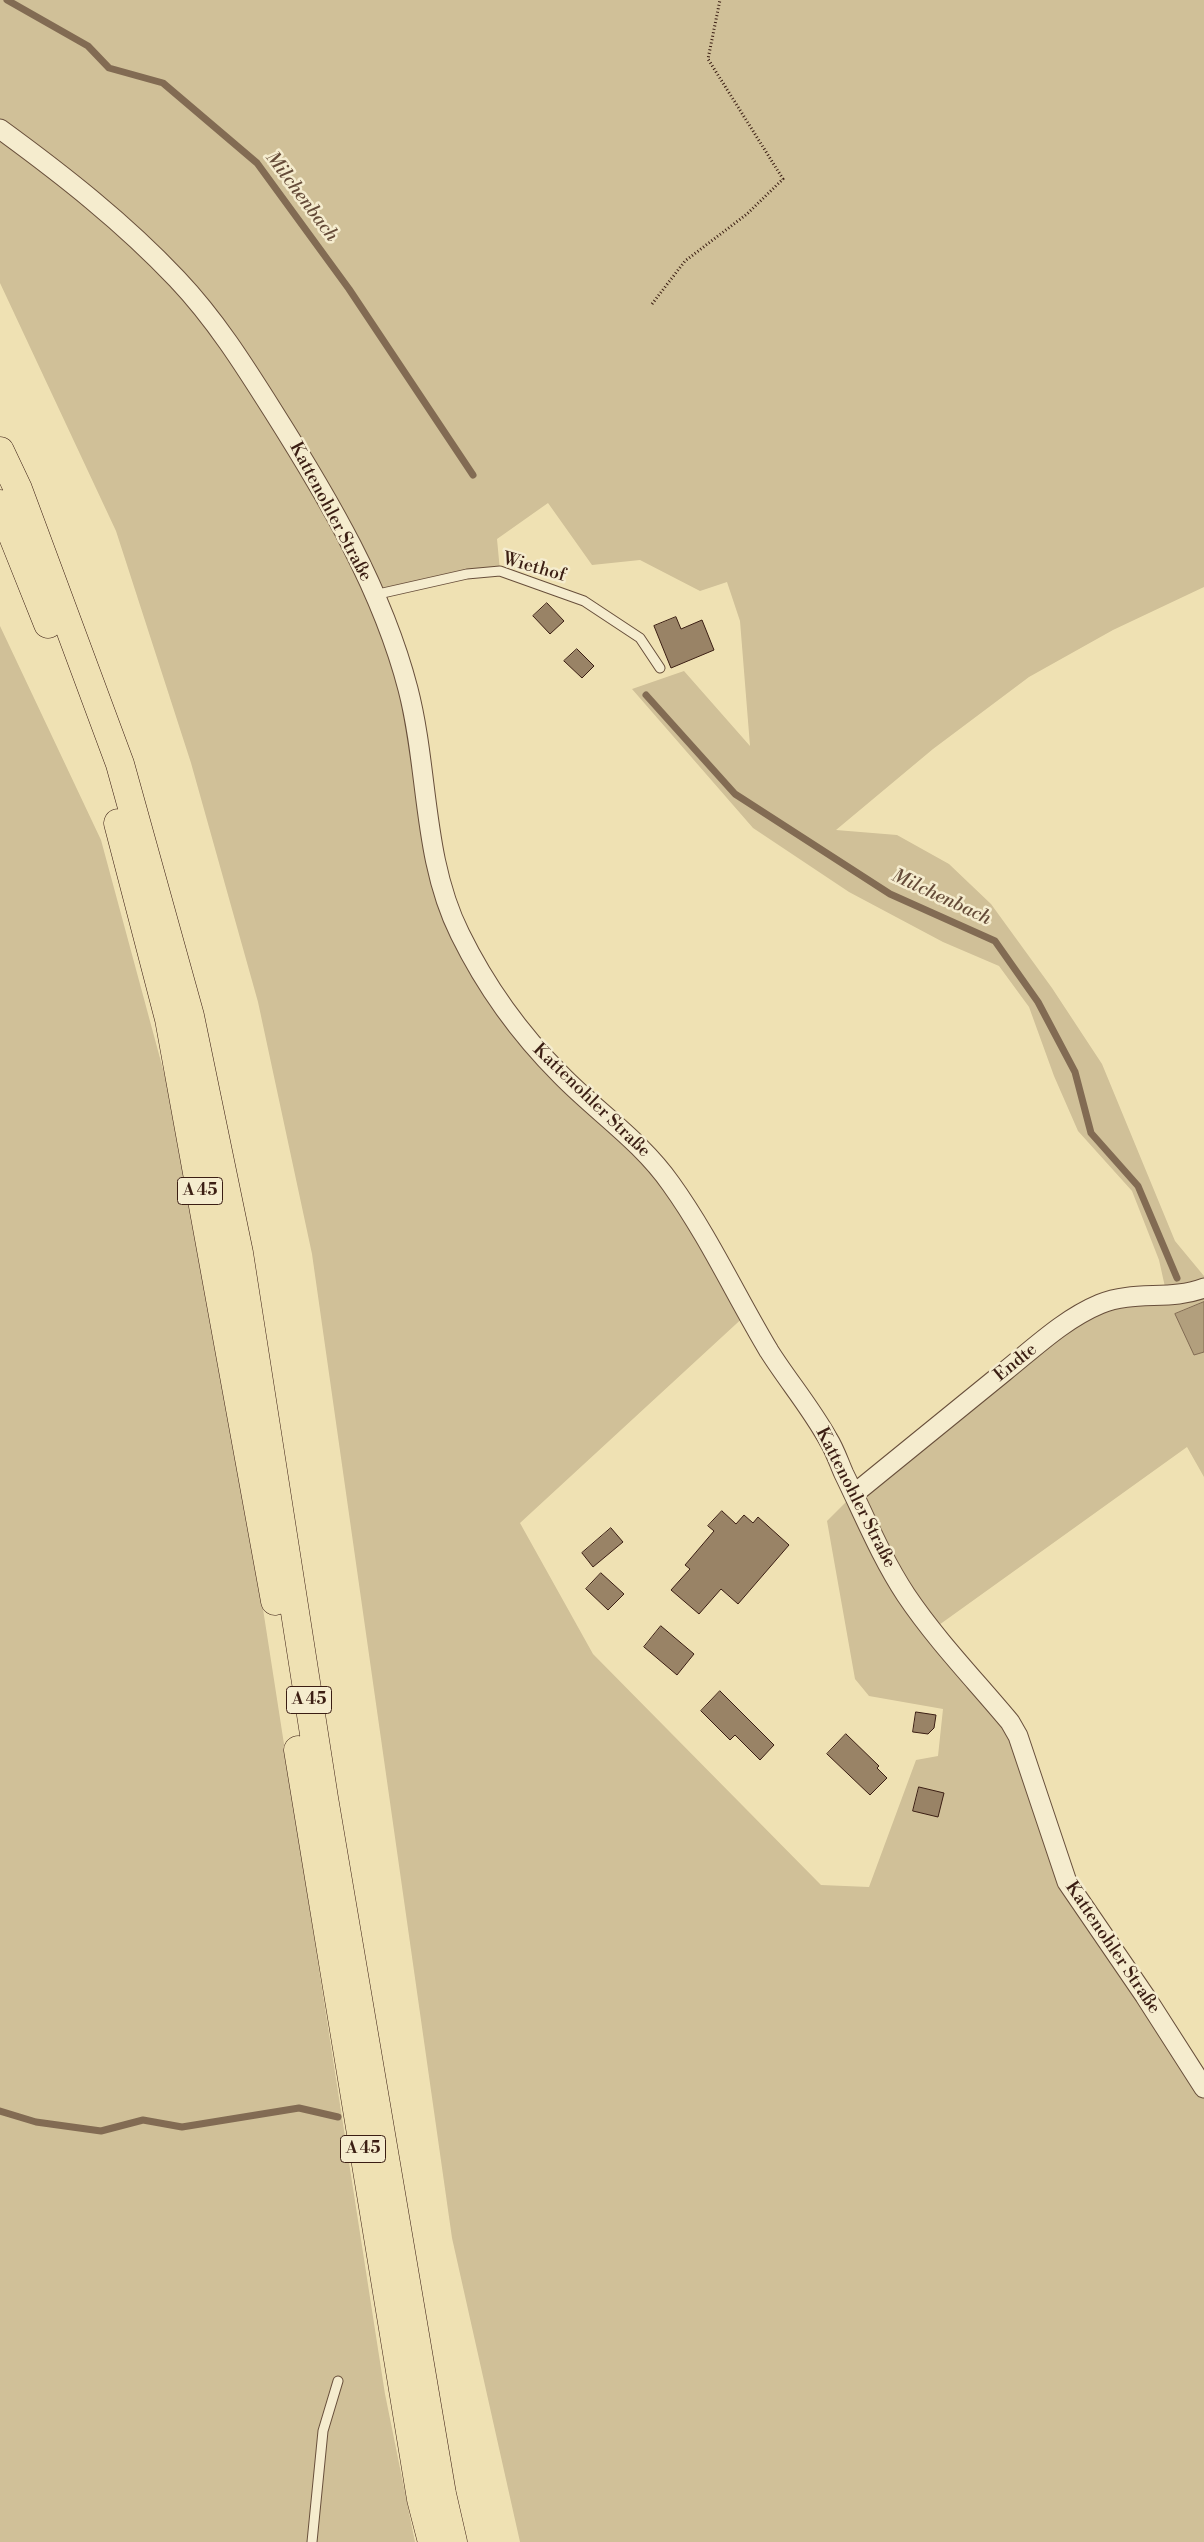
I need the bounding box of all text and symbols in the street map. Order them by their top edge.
water label: Milchenbach [260,147,342,247]
street label: Kattenohler Straße [284,439,376,585]
street label: Wiethof [500,549,568,587]
water label: Milchenbach [888,865,994,931]
street label: Kattenohler Straße [528,1039,654,1163]
road number: A 45 [178,1178,222,1204]
street label: Endte [990,1339,1042,1387]
street label: Kattenohler Straße [810,1424,900,1572]
road number: A 45 [286,1686,332,1714]
street label: Kattenohler Straße [1060,1878,1164,2018]
road number: A 45 [340,2136,386,2162]

